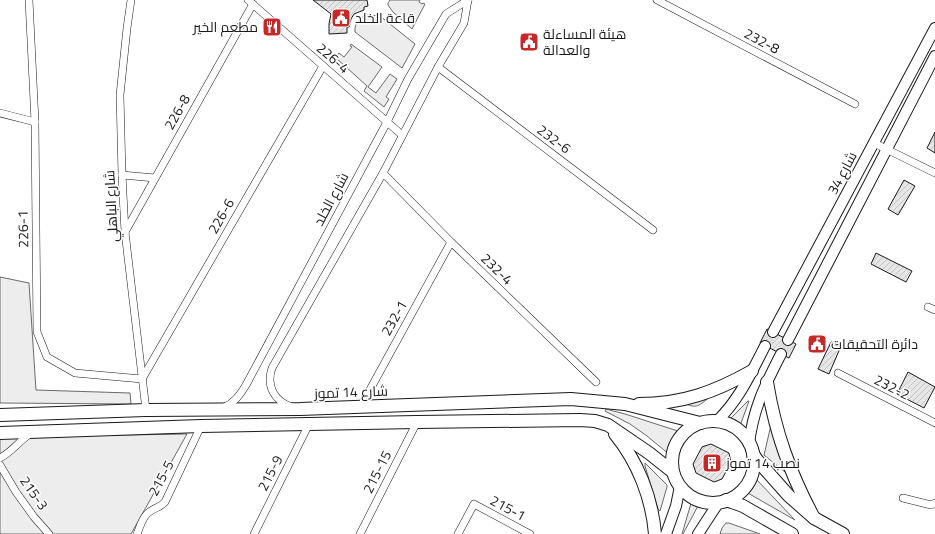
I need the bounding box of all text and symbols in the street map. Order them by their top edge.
public building icon: قاعة الخلد [330,7,352,29]
place label: قاعة الخلد [355,7,415,28]
place label: مطعم الخير [192,16,258,37]
restaurant icon: مطعم الخير [261,16,283,38]
street label: 232-8 [741,22,784,59]
place label: هيئة المساءلة والعدالة [543,23,626,60]
public building icon: هيئة المساءلة والعدالة [518,31,540,53]
street label: 226-4 [312,37,354,78]
street label: 226-8 [158,90,195,133]
street label: 232-6 [533,119,576,158]
street label: شارع 34 [822,148,862,198]
street label: شارع الخلد [308,168,353,229]
street label: شارع الباهلي [98,169,125,242]
street label: 226-6 [202,194,239,237]
street label: 226-1 [12,210,33,248]
street label: 232-4 [477,248,518,289]
street label: 232-1 [375,296,412,339]
public building icon: دائرة التحقيقات [806,333,828,355]
place label: دائرة التحقيقات [831,333,918,354]
street label: 232-2 [871,369,914,404]
street label: شارع 14 تموز [313,380,388,403]
street label: 215-15 [357,447,396,497]
street label: 215-9 [252,451,287,494]
building icon: نصب 14 تموز [701,452,723,474]
place label: نصب 14 تموز [725,452,800,473]
street label: 215-5 [142,456,179,499]
street label: 215-3 [15,471,54,514]
street label: 215-1 [487,489,530,526]

